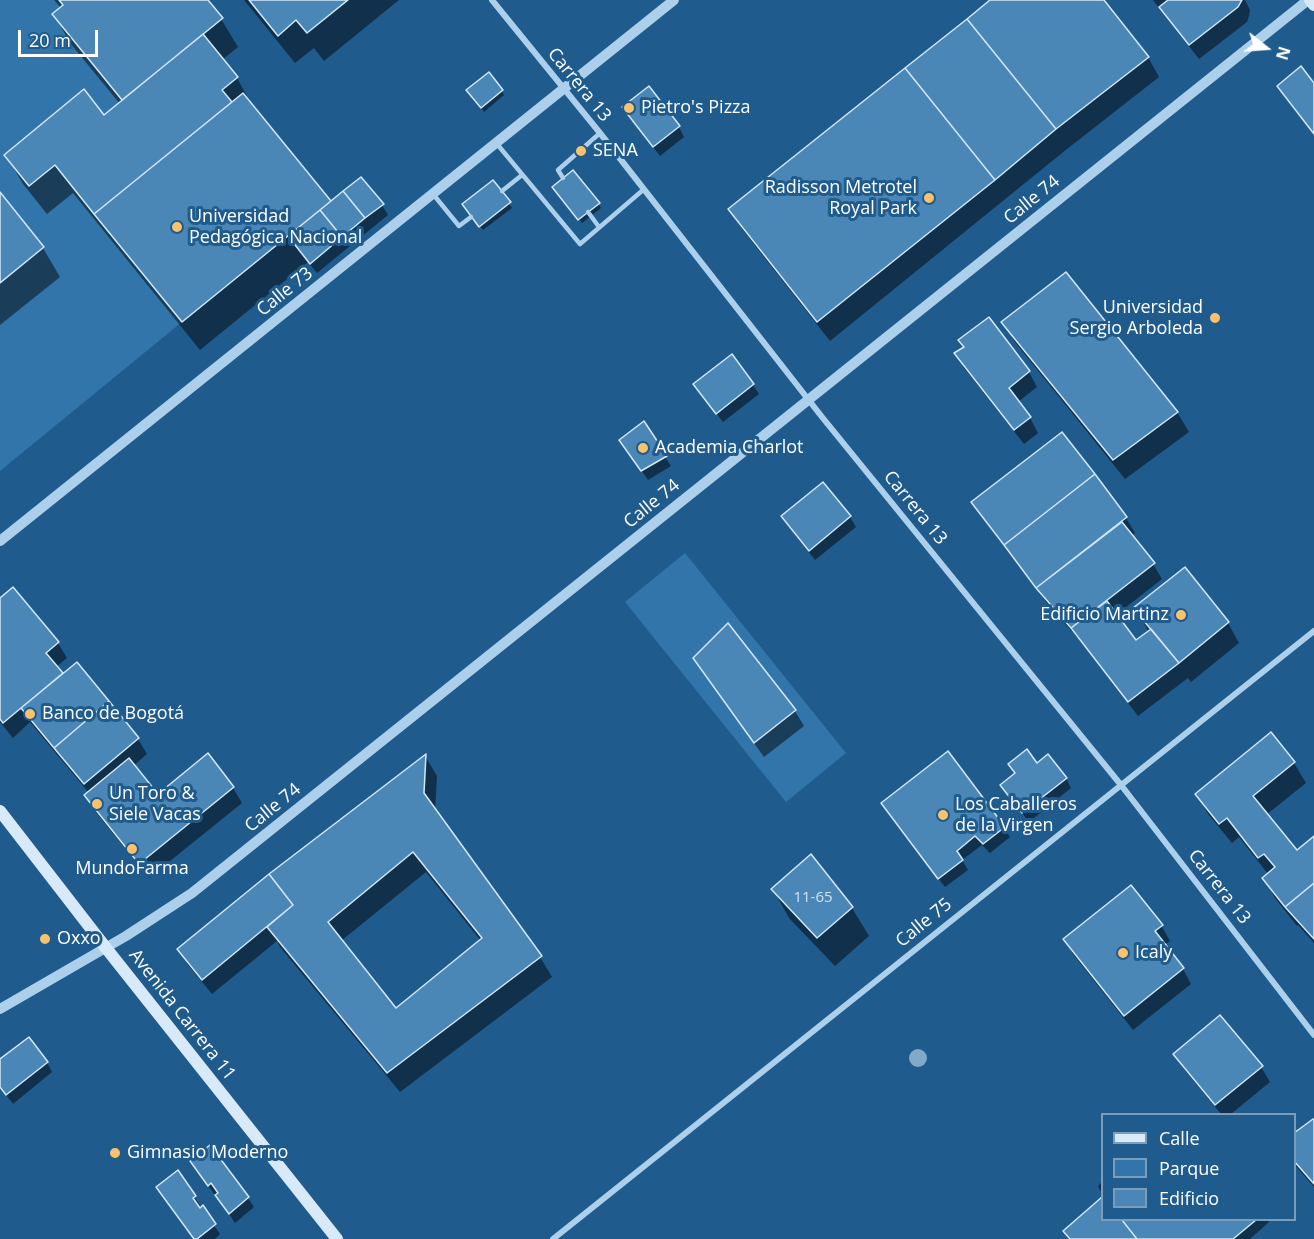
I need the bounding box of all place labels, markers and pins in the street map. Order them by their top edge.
place label: Pietro's Pizza [641,97,751,119]
marker: Pietro's Pizza [622,101,636,115]
place label: SENA [593,140,638,162]
marker: SENA [574,144,588,158]
place label: Radisson Metrotel Royal Park [765,177,917,219]
marker: Radisson Metrotel Royal Park [922,191,936,205]
place label: Universidad Pedagógica Nacional [189,206,362,248]
marker: Universidad Pedagógica Nacional [170,220,184,234]
place label: Universidad Sergio Arboleda [1070,297,1203,340]
marker: Universidad Sergio Arboleda [1208,311,1222,325]
place label: Academia Charlot [655,437,804,459]
marker: Academia Charlot [636,441,650,455]
place label: Edificio Martinz [1040,604,1169,626]
marker: Edificio Martinz [1174,608,1188,622]
place label: Banco de Bogotá [42,703,184,725]
marker: Banco de Bogotá [23,707,37,721]
place label: Un Toro & Siele Vacas [109,783,201,826]
place label: Los Caballeros de la Virgen [955,794,1077,836]
marker: Un Toro & Siele Vacas [90,797,104,811]
marker: Los Caballeros de la Virgen [936,808,950,822]
marker: MundoFarma [125,842,139,856]
place label: MundoFarma [75,858,189,880]
place label: Oxxo [57,928,101,950]
marker: Oxxo [38,932,52,946]
place label: Icaly [1135,942,1172,964]
marker: Icaly [1116,946,1130,960]
place label: Gimnasio Moderno [127,1142,288,1164]
marker: Gimnasio Moderno [108,1146,122,1160]

